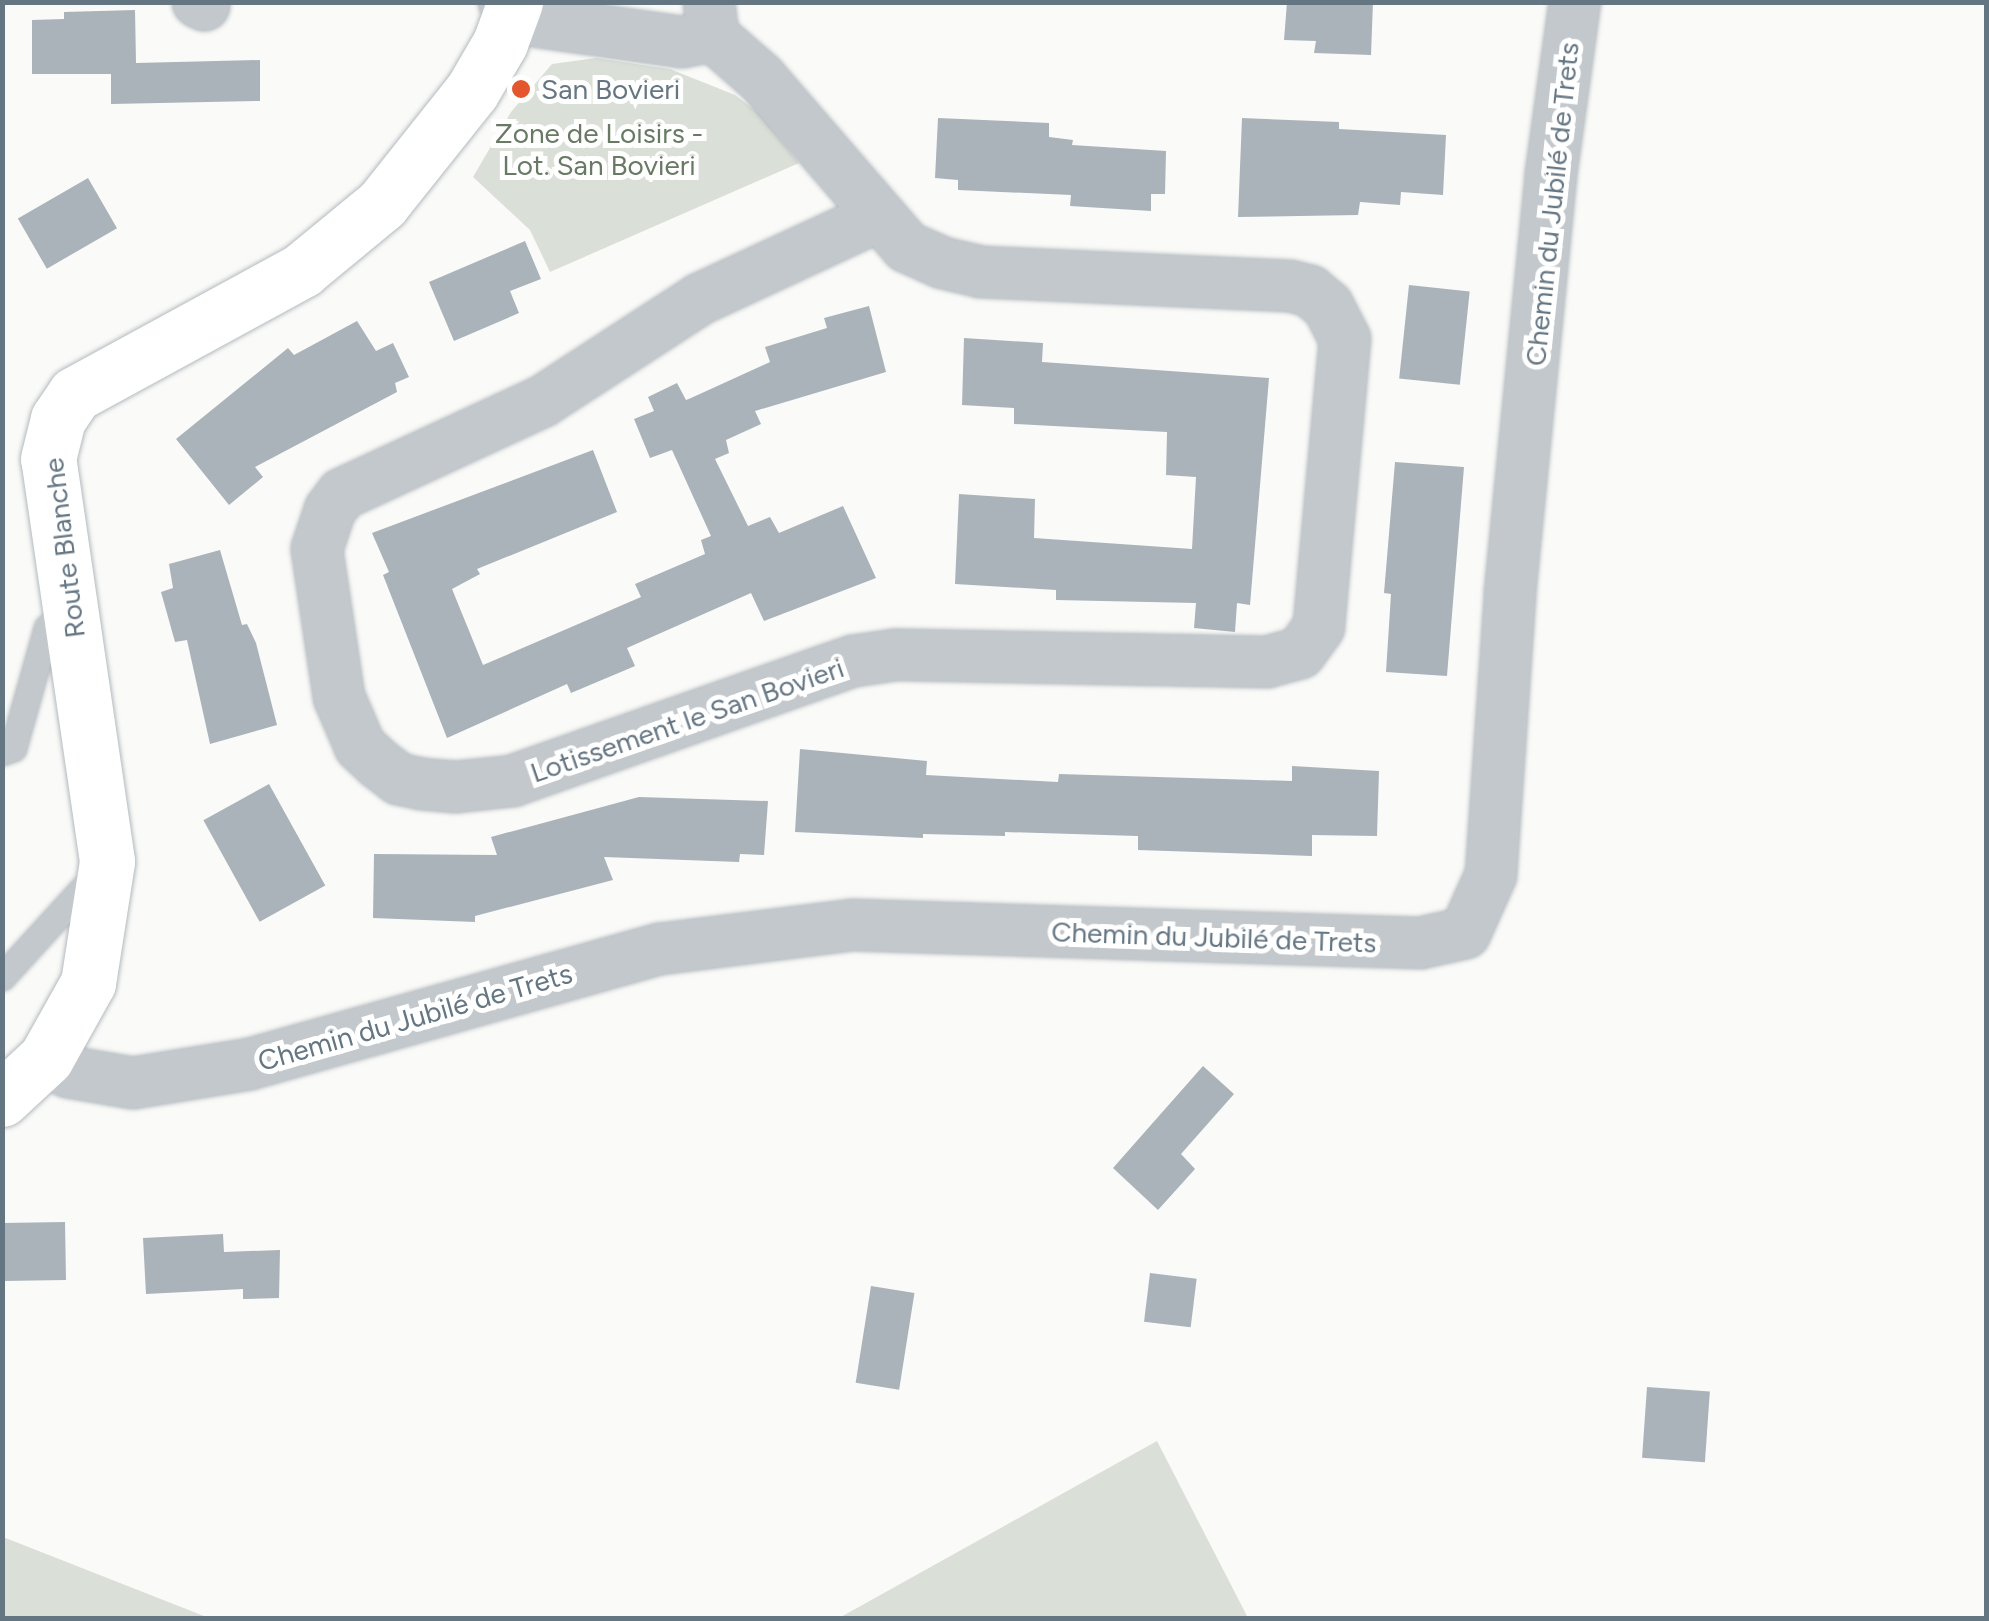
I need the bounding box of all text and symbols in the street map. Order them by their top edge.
street label: Chemin du Jubilé de Trets [1518,40,1586,368]
place label: San Bovieri [541,72,680,106]
marker: San Bovieri [510,78,532,100]
park label: Zone de Loisirs - Lot. San Bovieri [495,116,703,182]
street label: Route Blanche [36,456,92,640]
street label: Lotissement le San Bovieri [526,651,848,789]
street label: Chemin du Jubilé de Trets [1051,915,1377,959]
street label: Chemin du Jubilé de Trets [254,956,576,1078]

